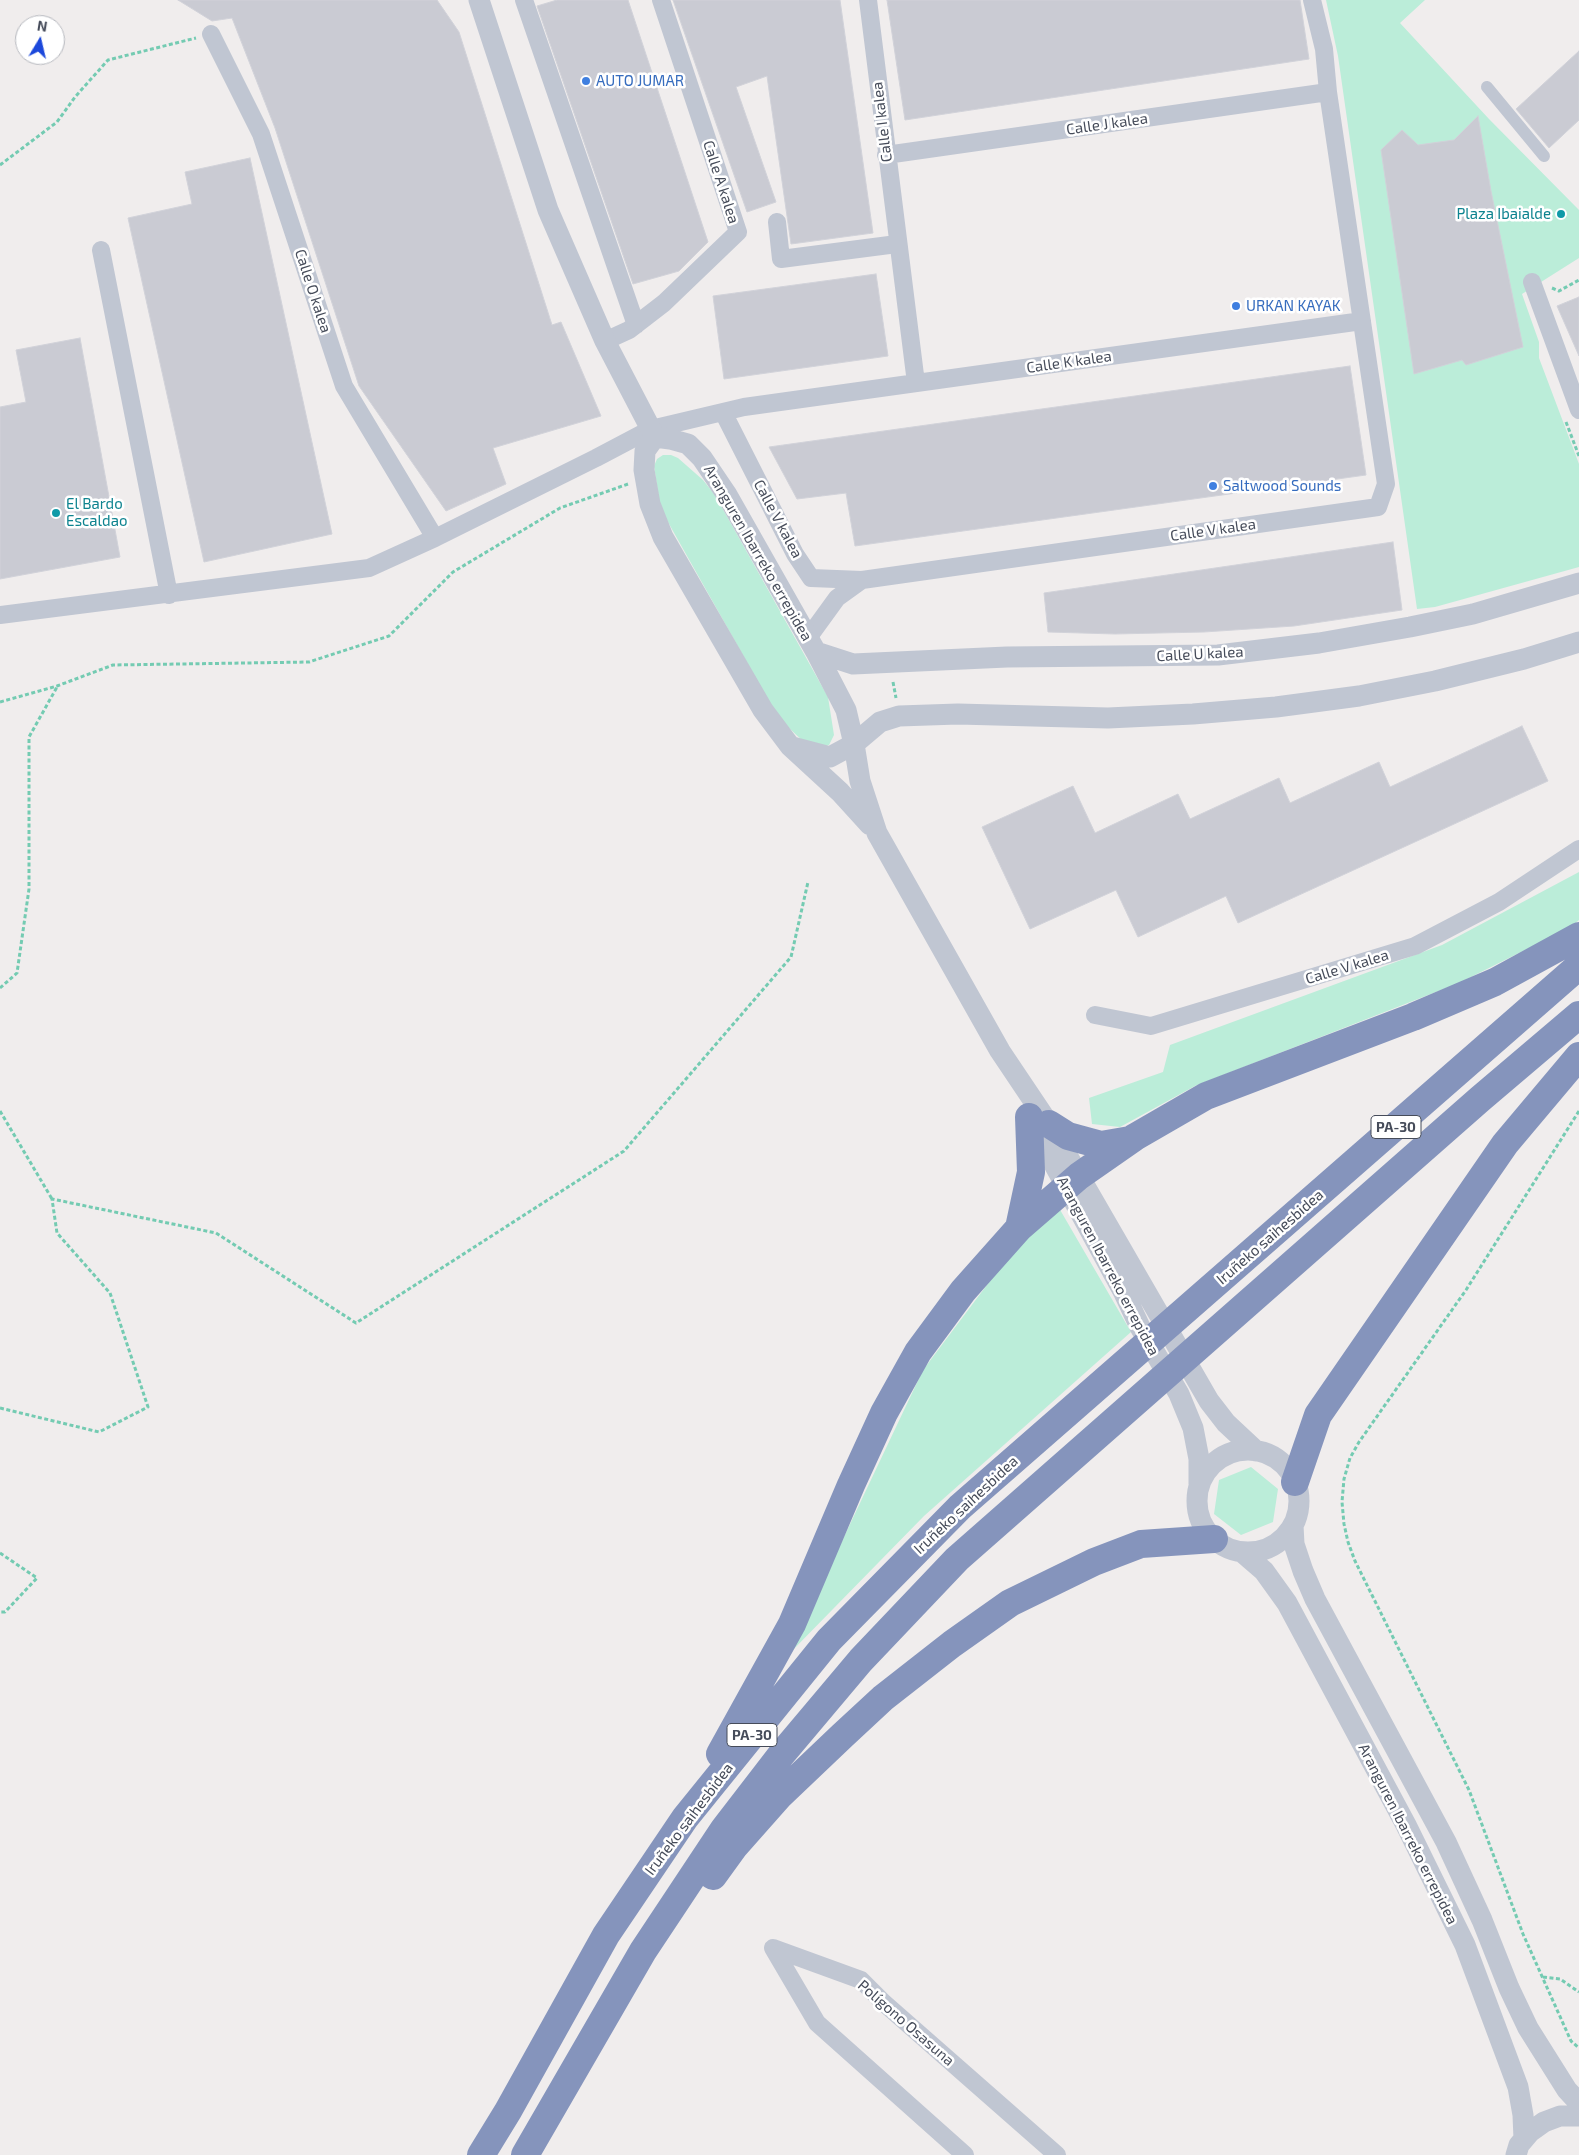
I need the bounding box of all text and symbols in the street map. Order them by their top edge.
north arrow [15,15,65,65]
text: N [36,16,49,35]
place label: AUTO JUMAR [596,72,684,90]
marker: AUTO JUMAR [580,75,592,87]
street label: Calle I kalea [868,81,896,163]
street label: Calle J kalea [1065,109,1149,139]
street label: Calle A kalea [699,138,743,226]
place label: Plaza Ibaialde [1456,205,1551,223]
marker: Plaza Ibaialde [1555,208,1567,220]
street label: Calle O kalea [291,247,335,335]
place label: URKAN KAYAK [1246,297,1341,315]
marker: URKAN KAYAK [1230,300,1242,312]
street label: Calle K kalea [1025,347,1113,377]
street label: Aranguren Ibarreko errepidea [700,462,816,644]
street label: Calle V kalea [750,477,806,561]
place label: Saltwood Sounds [1223,477,1341,495]
marker: Saltwood Sounds [1207,480,1219,492]
place label: El Bardo Escaldao [66,495,127,530]
marker: El Bardo Escaldao [50,507,62,519]
street label: Calle V kalea [1169,515,1257,545]
street label: Calle U kalea [1156,643,1244,665]
street label: Calle V kalea [1303,946,1391,988]
road number: PA-30 [1371,1116,1421,1138]
street label: Aranguren Ibarreko errepidea [1053,1173,1163,1359]
street label: Iruñeko saihesbidea [1213,1186,1327,1288]
street label: Iruñeko saihesbidea [910,1452,1022,1558]
road number: PA-30 [727,1724,777,1746]
street label: Aranguren Ibarreko errepidea [1355,1741,1461,1927]
street label: Iruñeko saihesbidea [641,1759,737,1879]
street label: Polígono Osasuna [854,1976,958,2070]

